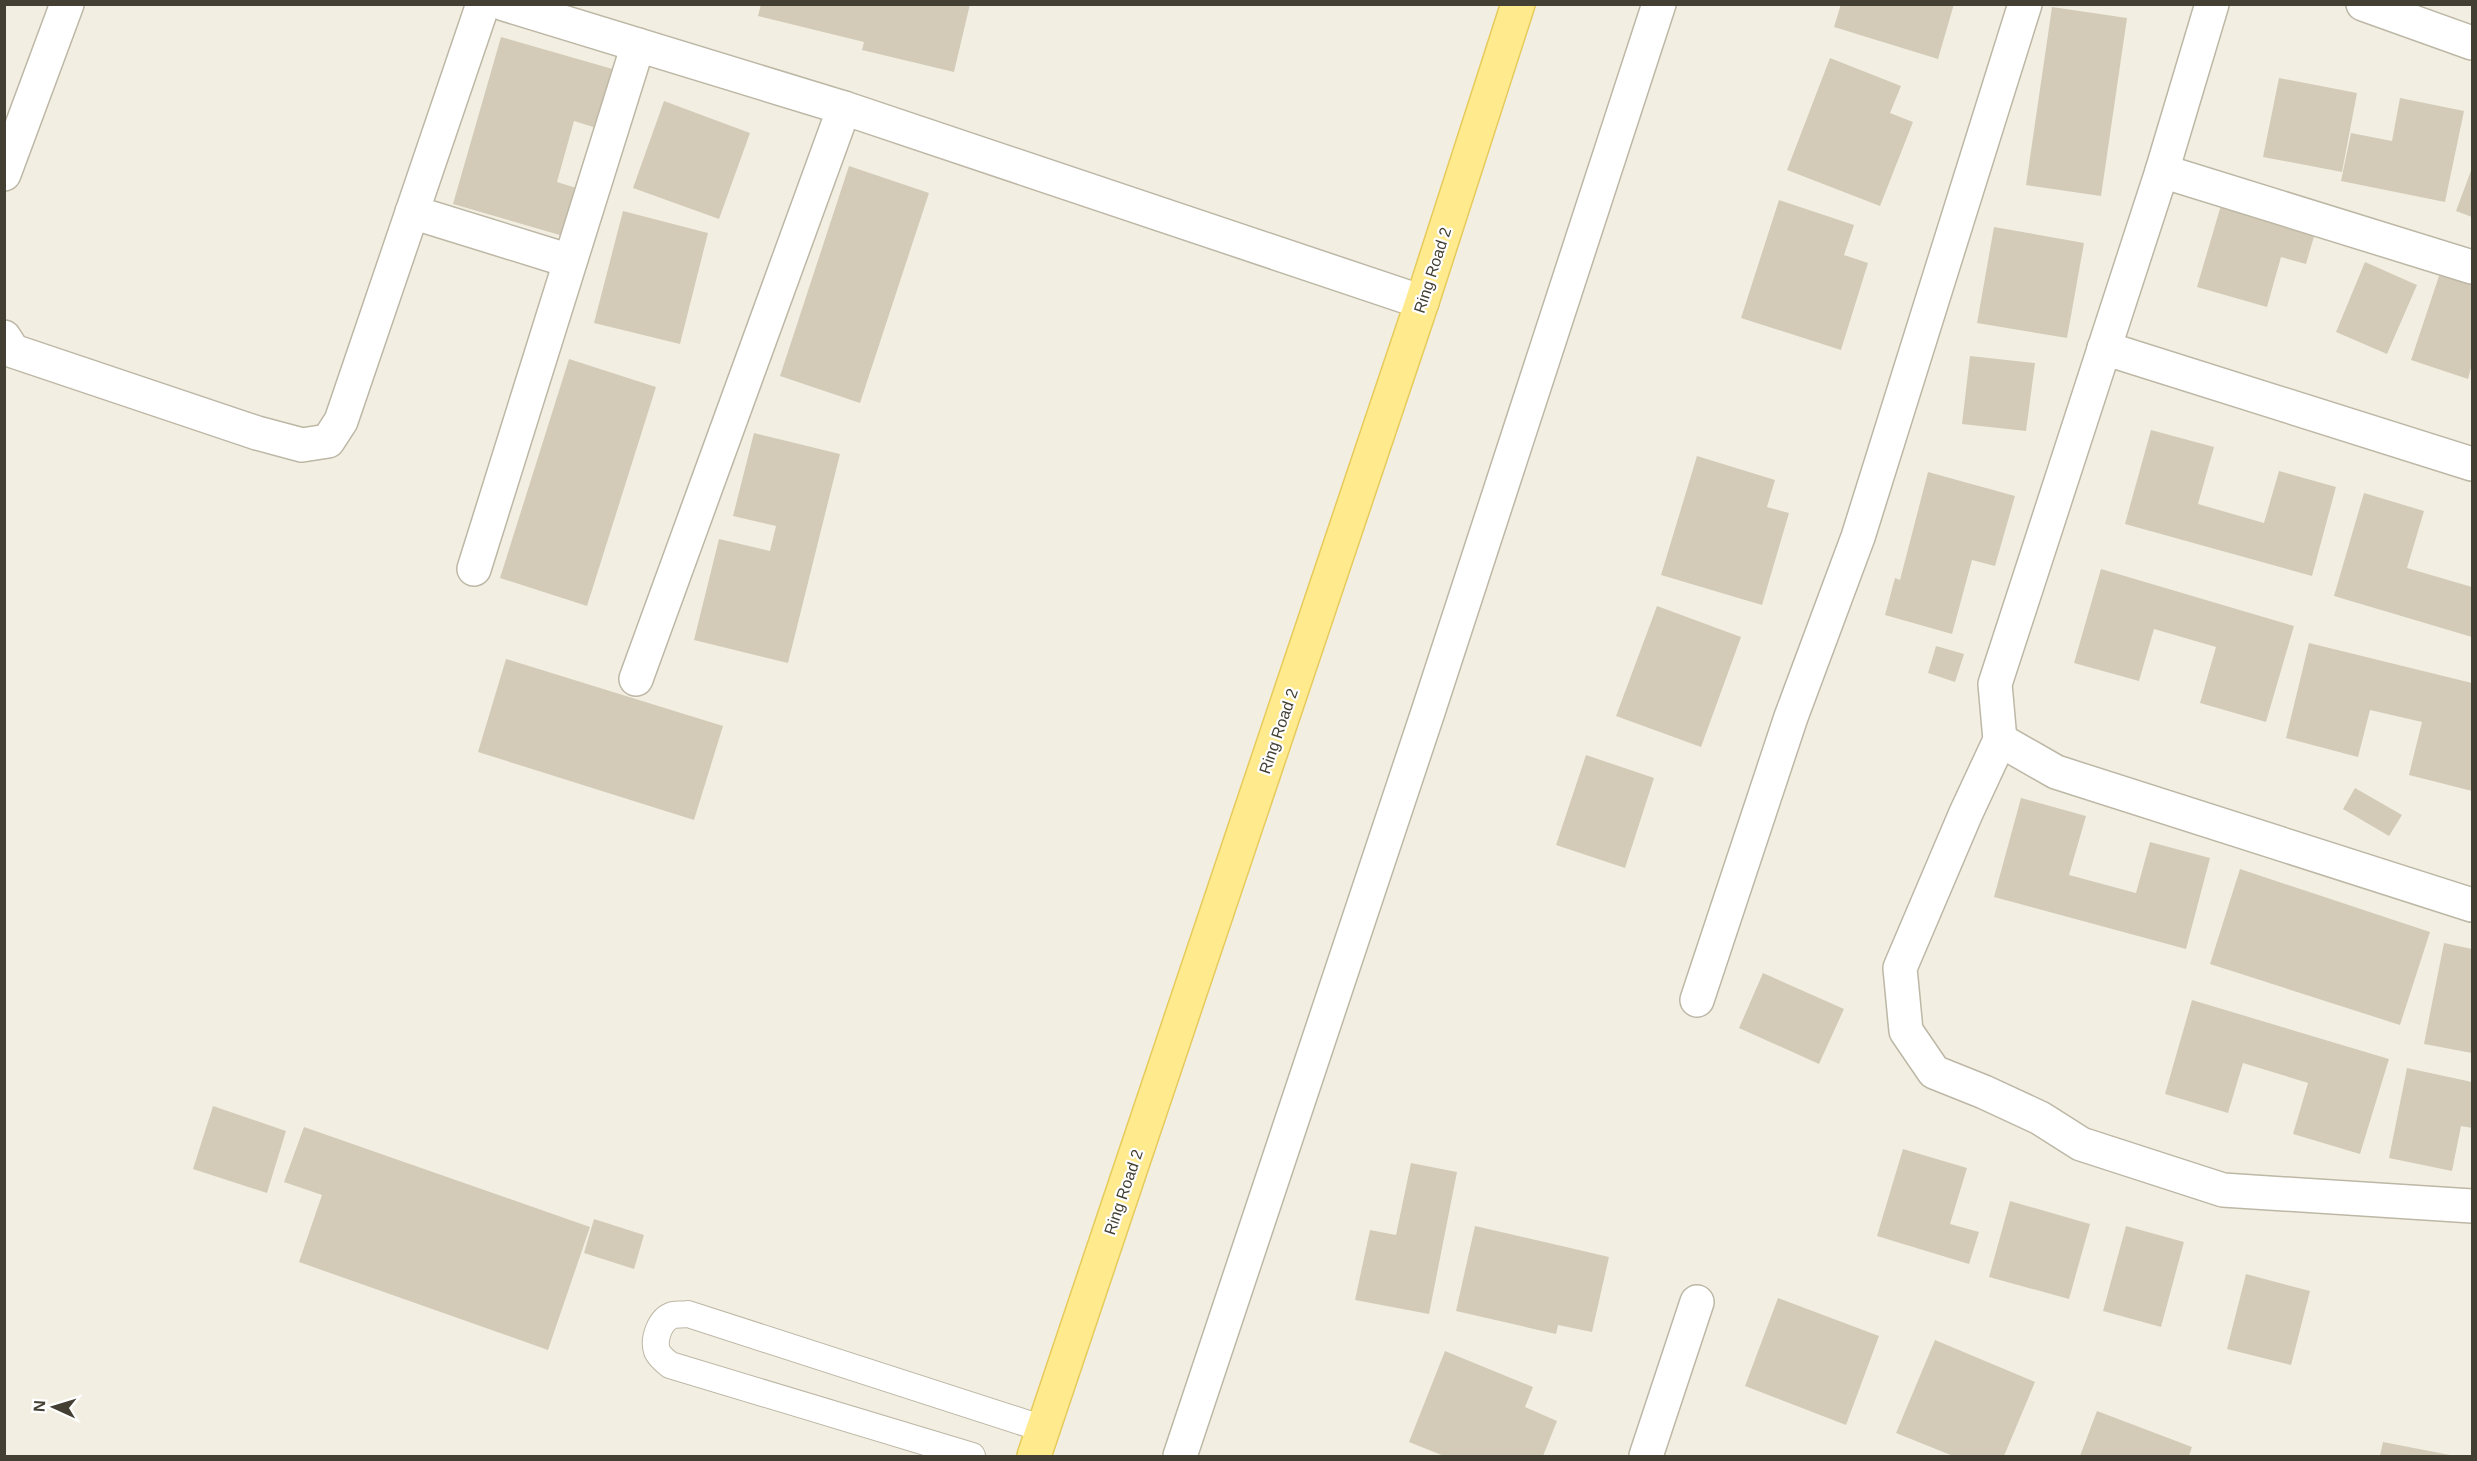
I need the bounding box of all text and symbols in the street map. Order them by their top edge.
street label: Ring Road 2 [1411,225,1454,315]
street label: Ring Road 2 [1256,686,1301,776]
street label: Ring Road 2 [1101,1147,1146,1237]
north arrow [24,1377,84,1437]
text: N [31,1400,48,1412]

